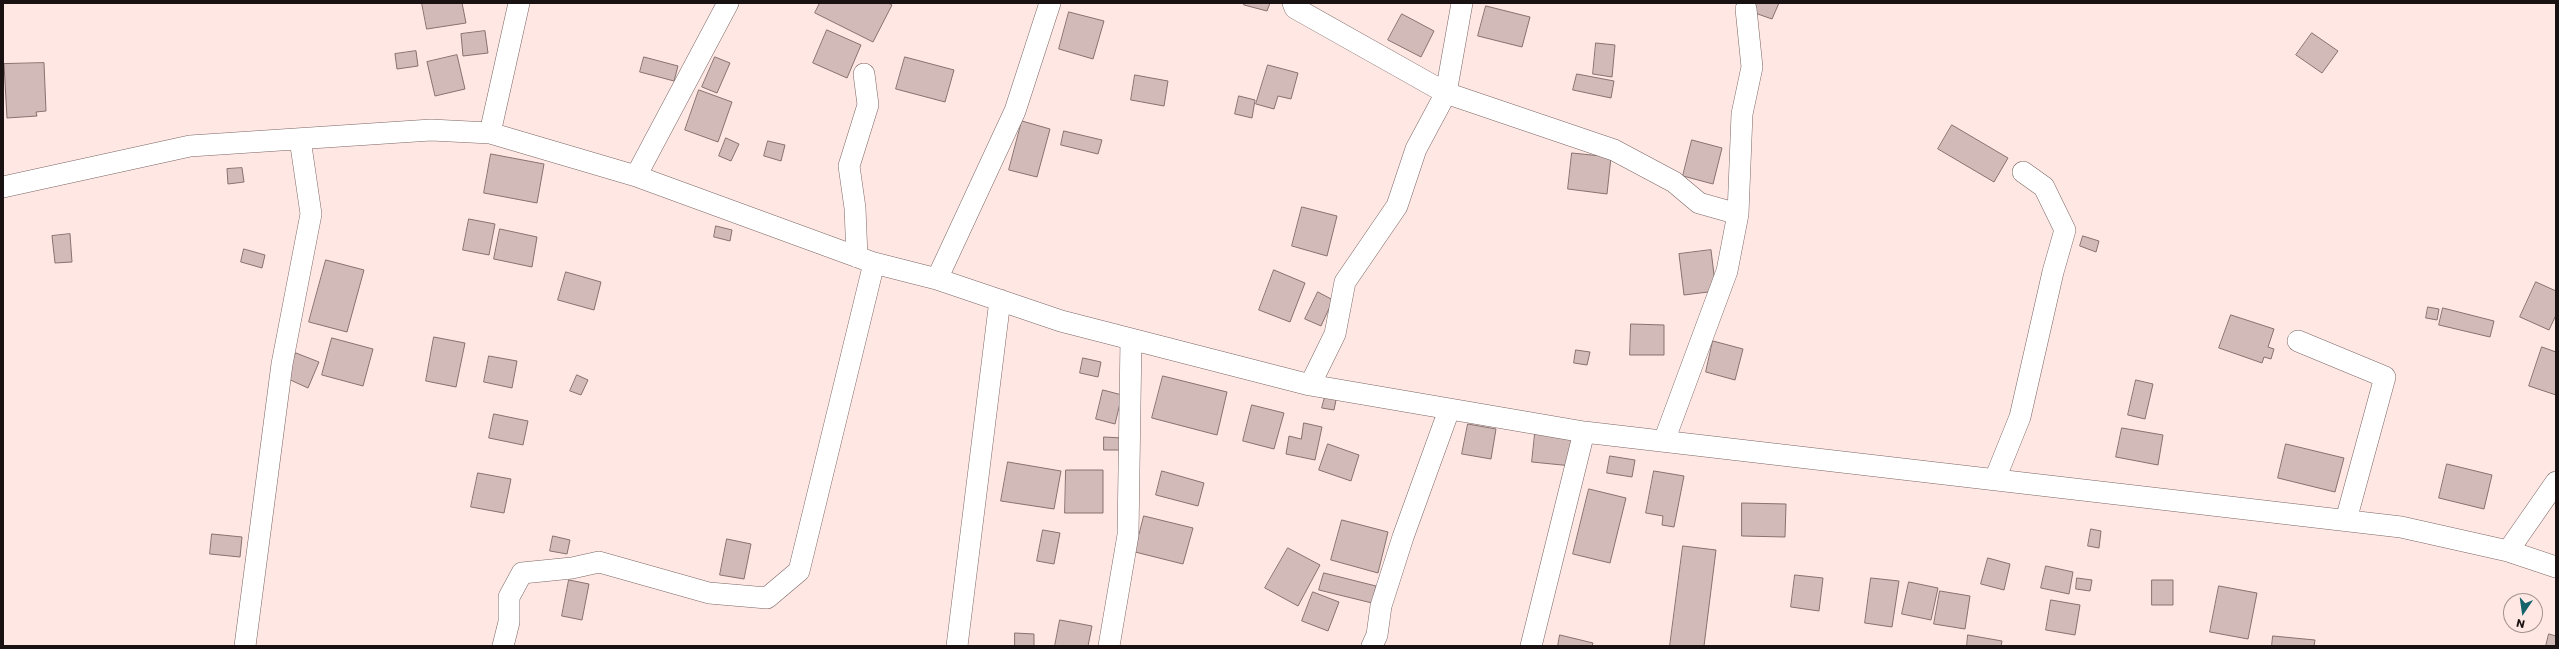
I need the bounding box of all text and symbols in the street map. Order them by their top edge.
north arrow [2503,593,2543,633]
text: N [2515,615,2526,632]

